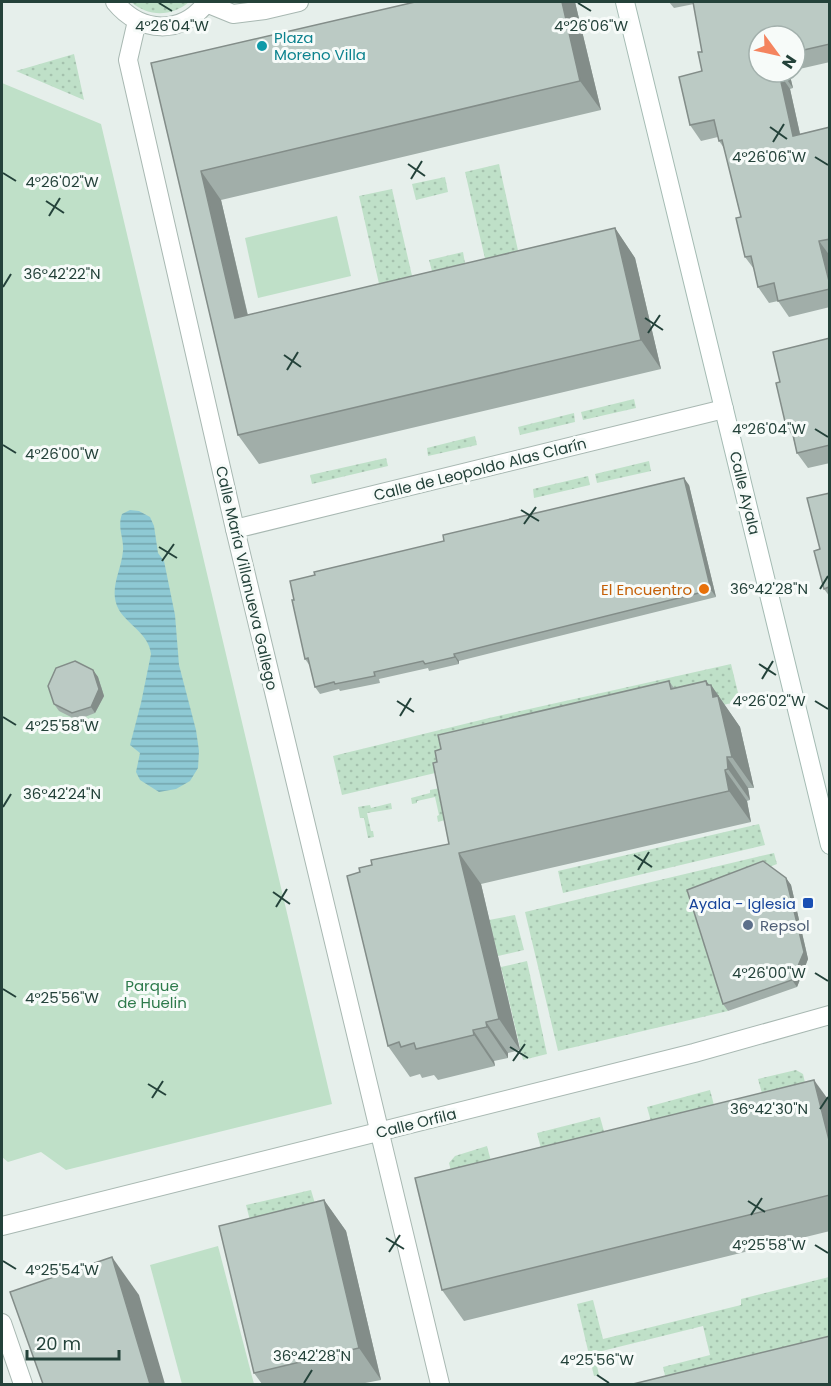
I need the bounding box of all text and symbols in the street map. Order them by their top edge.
text: 4°26'04"W [135,15,209,36]
text: 4°26'06"W [554,15,628,36]
north arrow [747,24,807,84]
place label: Plaza Moreno Villa [274,27,366,65]
marker: Plaza Moreno Villa [255,39,269,53]
text: N [776,51,802,73]
text: 4°26'06"W [732,146,806,167]
text: 4°26'02"W [25,171,99,192]
text: 36°42'22"N [23,263,101,284]
text: 4°26'04"W [732,418,806,439]
street label: Calle de Leopoldo Alas Clarín [371,432,589,506]
text: 4°26'00"W [25,443,99,464]
street label: Calle Ayala [725,449,765,537]
street label: Calle María Villanueva Gallego [211,464,283,692]
text: 36°42'28"N [730,578,808,599]
place label: El Encuentro [601,579,692,600]
marker: El Encuentro [697,582,711,596]
text: 4°26'02"W [732,690,806,711]
text: 4°25'58"W [25,715,99,736]
text: 36°42'24"N [23,783,101,804]
place label: Ayala - Iglesia [689,893,796,914]
marker: Ayala - Iglesia [801,896,815,910]
place label: Repsol [760,915,810,936]
marker: Repsol [741,918,755,932]
text: 4°26'00"W [732,962,806,983]
park label: Parque de Huelin [117,975,187,1013]
text: 4°25'56"W [25,987,99,1008]
text: 36°42'30"N [730,1098,808,1119]
street label: Calle Orfila [374,1103,458,1143]
text: 4°25'58"W [732,1234,806,1255]
text: 4°25'54"W [25,1259,99,1280]
scale bar [27,1323,118,1361]
text: 20 m [36,1331,81,1356]
text: 36°42'28"N [273,1345,351,1366]
text: 4°25'56"W [560,1349,634,1370]

